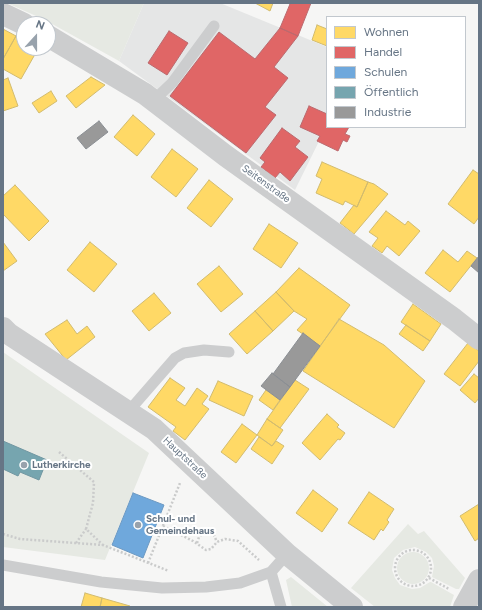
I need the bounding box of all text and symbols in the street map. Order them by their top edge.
north arrow [16,16,56,56]
legend [326,16,466,128]
text: N [34,18,46,33]
text: Wohnen [364,25,409,39]
text: Handel [364,45,402,59]
text: Schulen [364,65,407,79]
text: Öffentlich [364,85,419,99]
text: Industrie [364,105,411,119]
street label: Seitenstraße [240,162,292,206]
street label: Hauptstraße [160,435,210,481]
place label: Lutherkirche [32,459,91,471]
marker: Lutherkirche [19,460,29,470]
place label: Schul- und Gemeindehaus [146,513,214,536]
marker: Schul- und Gemeindehaus [133,520,143,530]

